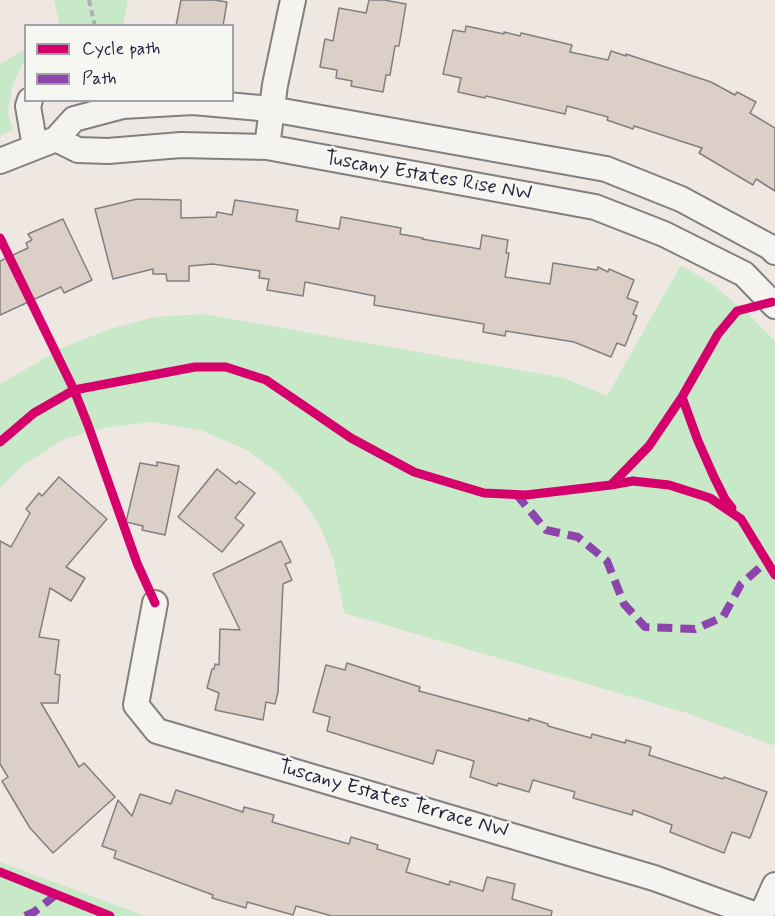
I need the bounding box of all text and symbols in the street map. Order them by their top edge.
legend [24,24,234,102]
text: Cycle path [82,37,160,61]
text: Path [82,67,117,91]
street label: Tuscany Estates Rise NW [323,147,533,207]
street label: Tuscany Estates Terrace NW [276,756,510,844]

